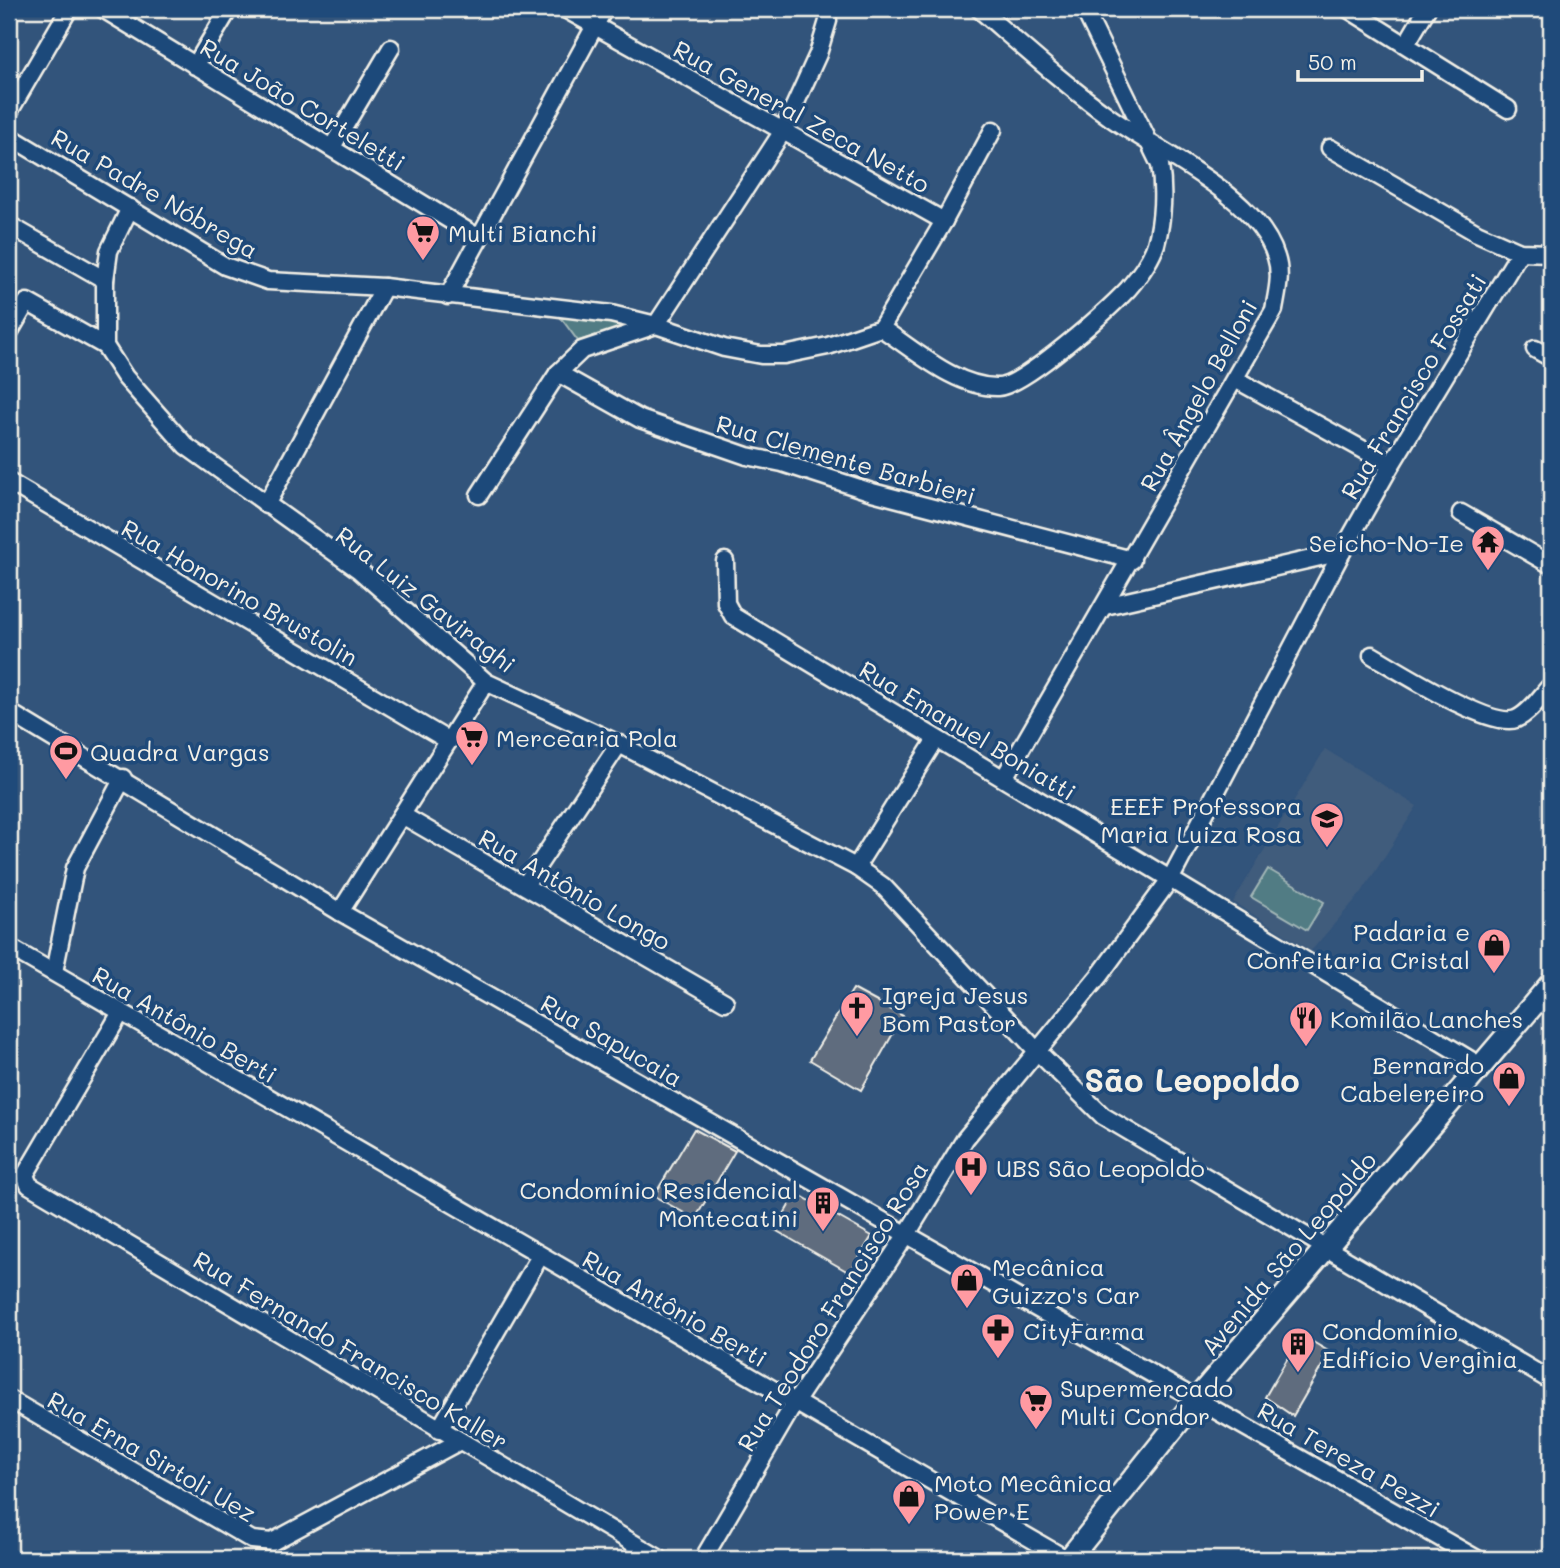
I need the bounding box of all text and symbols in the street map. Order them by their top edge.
street label: Rua João Corteletti [195,31,411,177]
street label: Rua General Zeca Netto [668,33,936,199]
scale bar [1298,38,1422,82]
text: 50 m [1308,48,1357,75]
street label: Rua Padre Nóbrega [46,121,264,265]
supermarket icon: Multi Bianchi [404,213,442,262]
place label: Multi Bianchi [448,217,597,248]
street label: Rua Francisco Fossati [1333,268,1493,504]
street label: Rua Ângelo Belloni [1132,294,1264,496]
street label: Rua Clemente Barbieri [713,407,979,511]
street label: Rua Honorino Brustolin [116,512,364,672]
street label: Rua Luiz Gaviraghi [330,519,522,679]
temple icon: Seicho-No-Ie [1469,523,1507,572]
place label: Seicho-No-Ie [1309,527,1464,558]
street label: Rua Emanuel Boniatti [854,653,1082,807]
supermarket icon: Mercearia Pola [453,718,491,767]
place label: Mercearia Pola [496,722,678,753]
sports icon: Quadra Vargas [47,732,85,781]
place label: Quadra Vargas [90,736,270,767]
place label: EEEF Professora Maria Luiza Rosa [1101,790,1302,849]
school or university icon: EEEF Professora Maria Luiza Rosa [1308,800,1346,849]
street label: Rua Antônio Longo [473,821,677,957]
place label: Padaria e Confeitaria Cristal [1247,916,1470,975]
shop icon: Padaria e Confeitaria Cristal [1475,926,1513,975]
street label: Rua Antônio Berti [87,959,283,1089]
place label: Igreja Jesus Bom Pastor [882,979,1029,1038]
street label: Rua Sapucaia [535,987,689,1093]
church icon: Igreja Jesus Bom Pastor [838,989,876,1038]
restaurant icon: Komilão Lanches [1287,999,1325,1048]
place label: Komilão Lanches [1330,1003,1523,1034]
place label: Bernardo Cabelereiro [1340,1049,1484,1108]
district label: São Leopoldo [1084,1058,1300,1100]
shop icon: Bernardo Cabelereiro [1490,1059,1528,1108]
street label: Avenida São Leopoldo [1194,1145,1382,1361]
hospital icon: UBS São Leopoldo [952,1148,990,1197]
place label: UBS São Leopoldo [996,1152,1205,1183]
street label: Rua Teodoro Francisco Rosa [730,1155,934,1457]
place label: Condomínio Residencial Montecatini [520,1174,798,1233]
building icon: Condomínio Residencial Montecatini [804,1184,842,1233]
street label: Rua Antônio Berti [577,1243,773,1373]
street label: Rua Fernando Francisco Kaller [188,1244,514,1456]
place label: Mecânica Guizzo's Car [992,1251,1140,1310]
shop icon: Mecânica Guizzo's Car [948,1261,986,1310]
pharmacy icon: CityFarma [979,1311,1017,1360]
place label: CityFarma [1023,1315,1145,1346]
place label: Condomínio Edifício Verginia [1322,1315,1518,1374]
building icon: Condomínio Edifício Verginia [1279,1325,1317,1374]
place label: Supermercado Multi Condor [1060,1372,1233,1431]
supermarket icon: Supermercado Multi Condor [1017,1382,1055,1431]
street label: Rua Erna Sirtoli Uez [42,1384,262,1528]
street label: Rua Tereza Pezzi [1252,1394,1446,1524]
place label: Moto Mecânica Power E [934,1467,1113,1526]
shop icon: Moto Mecânica Power E [890,1477,928,1526]

